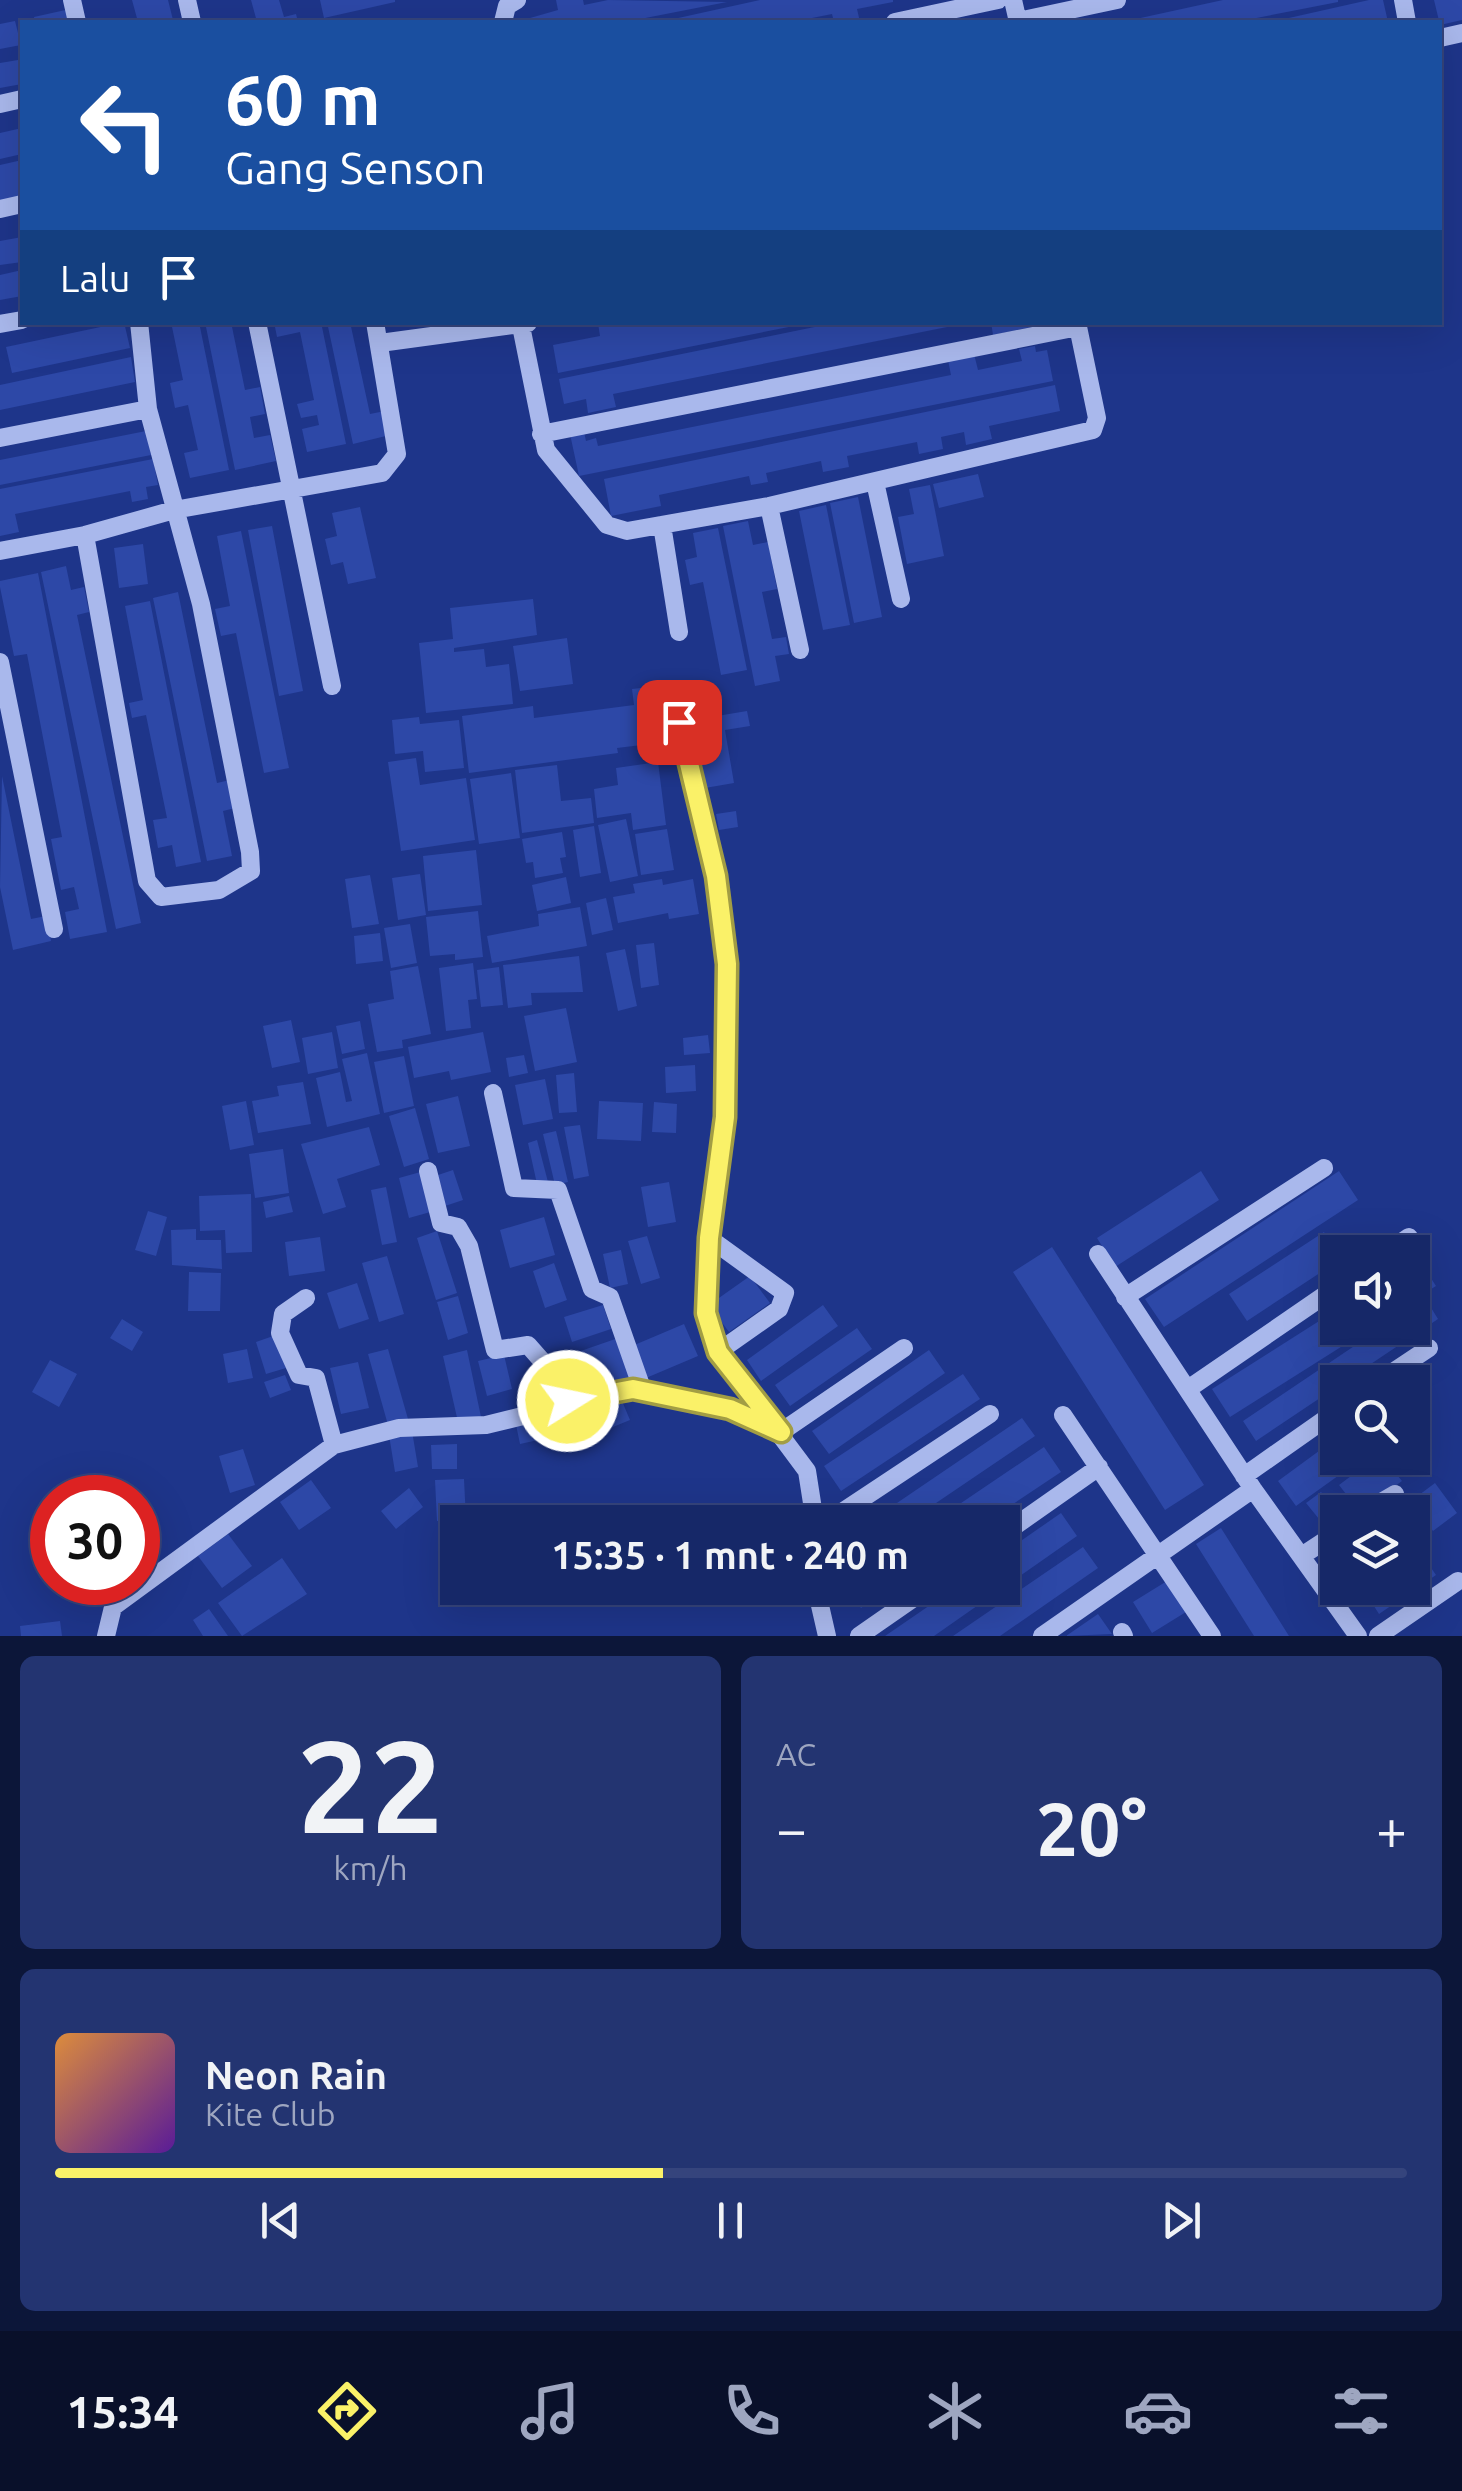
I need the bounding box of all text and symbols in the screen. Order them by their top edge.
icon: left [60,60,190,190]
text: 60 m [225,60,381,138]
text: Gang Senson [225,142,486,193]
icon: arrive [151,250,206,305]
text: Lalu [60,257,131,299]
pin [637,680,722,765]
icon: arrive [652,695,707,750]
map controls [1320,1235,1430,1605]
button: sound [1320,1235,1430,1345]
position arrow [516,1349,620,1453]
button: search [1320,1365,1430,1475]
speed limit sign: 30 [30,1475,160,1605]
button: layers [1320,1495,1430,1605]
text: 15:35 · 1 mnt · 240 m [551,1534,909,1576]
text: 22 [297,1712,444,1858]
text: AC [776,1736,816,1772]
text: 20° [1036,1786,1147,1870]
text: − [776,1798,807,1859]
text: + [1376,1798,1407,1859]
text: km/h [334,1850,407,1886]
text: Neon Rain [205,2054,387,2096]
text: Kite Club [205,2096,335,2132]
icon: previous [253,2193,308,2248]
icon: pause [703,2193,758,2248]
icon: next [1154,2193,1209,2248]
icon: directions [312,2376,382,2446]
icon: music [515,2376,585,2446]
icon: phone [717,2376,787,2446]
icon: climate [920,2376,990,2446]
icon: car [1123,2376,1193,2446]
icon: filters [1326,2376,1396,2446]
text: 15:34 [66,2386,179,2437]

